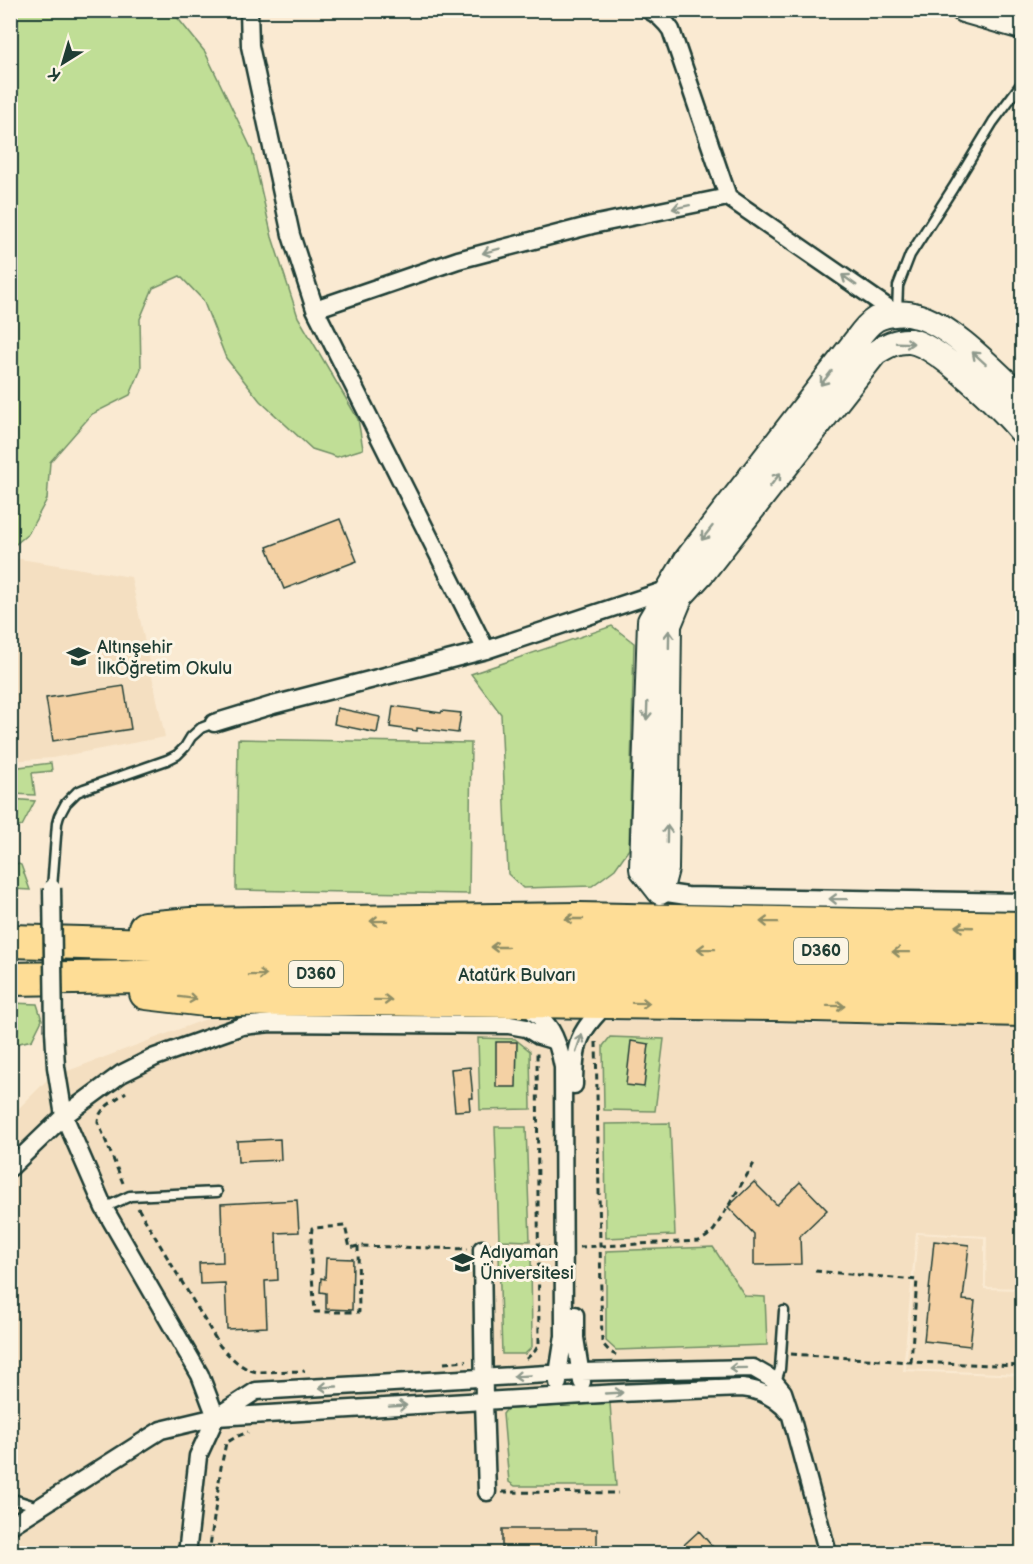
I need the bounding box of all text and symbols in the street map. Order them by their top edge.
north arrow [33,33,93,93]
text: K [45,63,65,85]
one-way arrow [671,202,691,213]
one-way arrow [482,246,501,258]
one-way arrow [841,274,857,286]
one-way arrow [894,337,914,348]
one-way arrow [972,351,987,365]
one-way arrow [820,370,833,386]
one-way arrow [768,472,781,488]
one-way arrow [701,525,714,541]
one-way arrow [663,630,675,650]
place label: Altınşehir İlkÖğretim Okulu [97,637,232,679]
school or university icon: Altınşehir İlkÖğretim Okulu [66,644,92,670]
one-way arrow [642,700,653,720]
one-way arrow [661,825,673,845]
one-way arrow [829,893,849,905]
one-way arrow [565,913,585,925]
one-way arrow [370,915,390,927]
one-way arrow [760,916,780,928]
one-way arrow [955,921,975,932]
road number: D360 [794,938,848,964]
one-way arrow [489,941,509,953]
one-way arrow [697,943,717,955]
one-way arrow [892,947,912,958]
road number: D360 [289,961,343,987]
street label: Atatürk Bulvarı [458,965,576,986]
one-way arrow [247,969,267,981]
one-way arrow [178,993,198,1004]
one-way arrow [373,994,393,1005]
one-way arrow [631,997,651,1009]
one-way arrow [826,1000,846,1011]
one-way arrow [574,1035,585,1053]
place label: Adıyaman Üniversitesi [480,1242,574,1284]
school or university icon: Adıyaman Üniversitesi [449,1249,475,1275]
one-way arrow [729,1363,749,1374]
one-way arrow [513,1371,533,1382]
one-way arrow [318,1382,338,1393]
one-way arrow [604,1388,624,1399]
one-way arrow [388,1401,408,1412]

